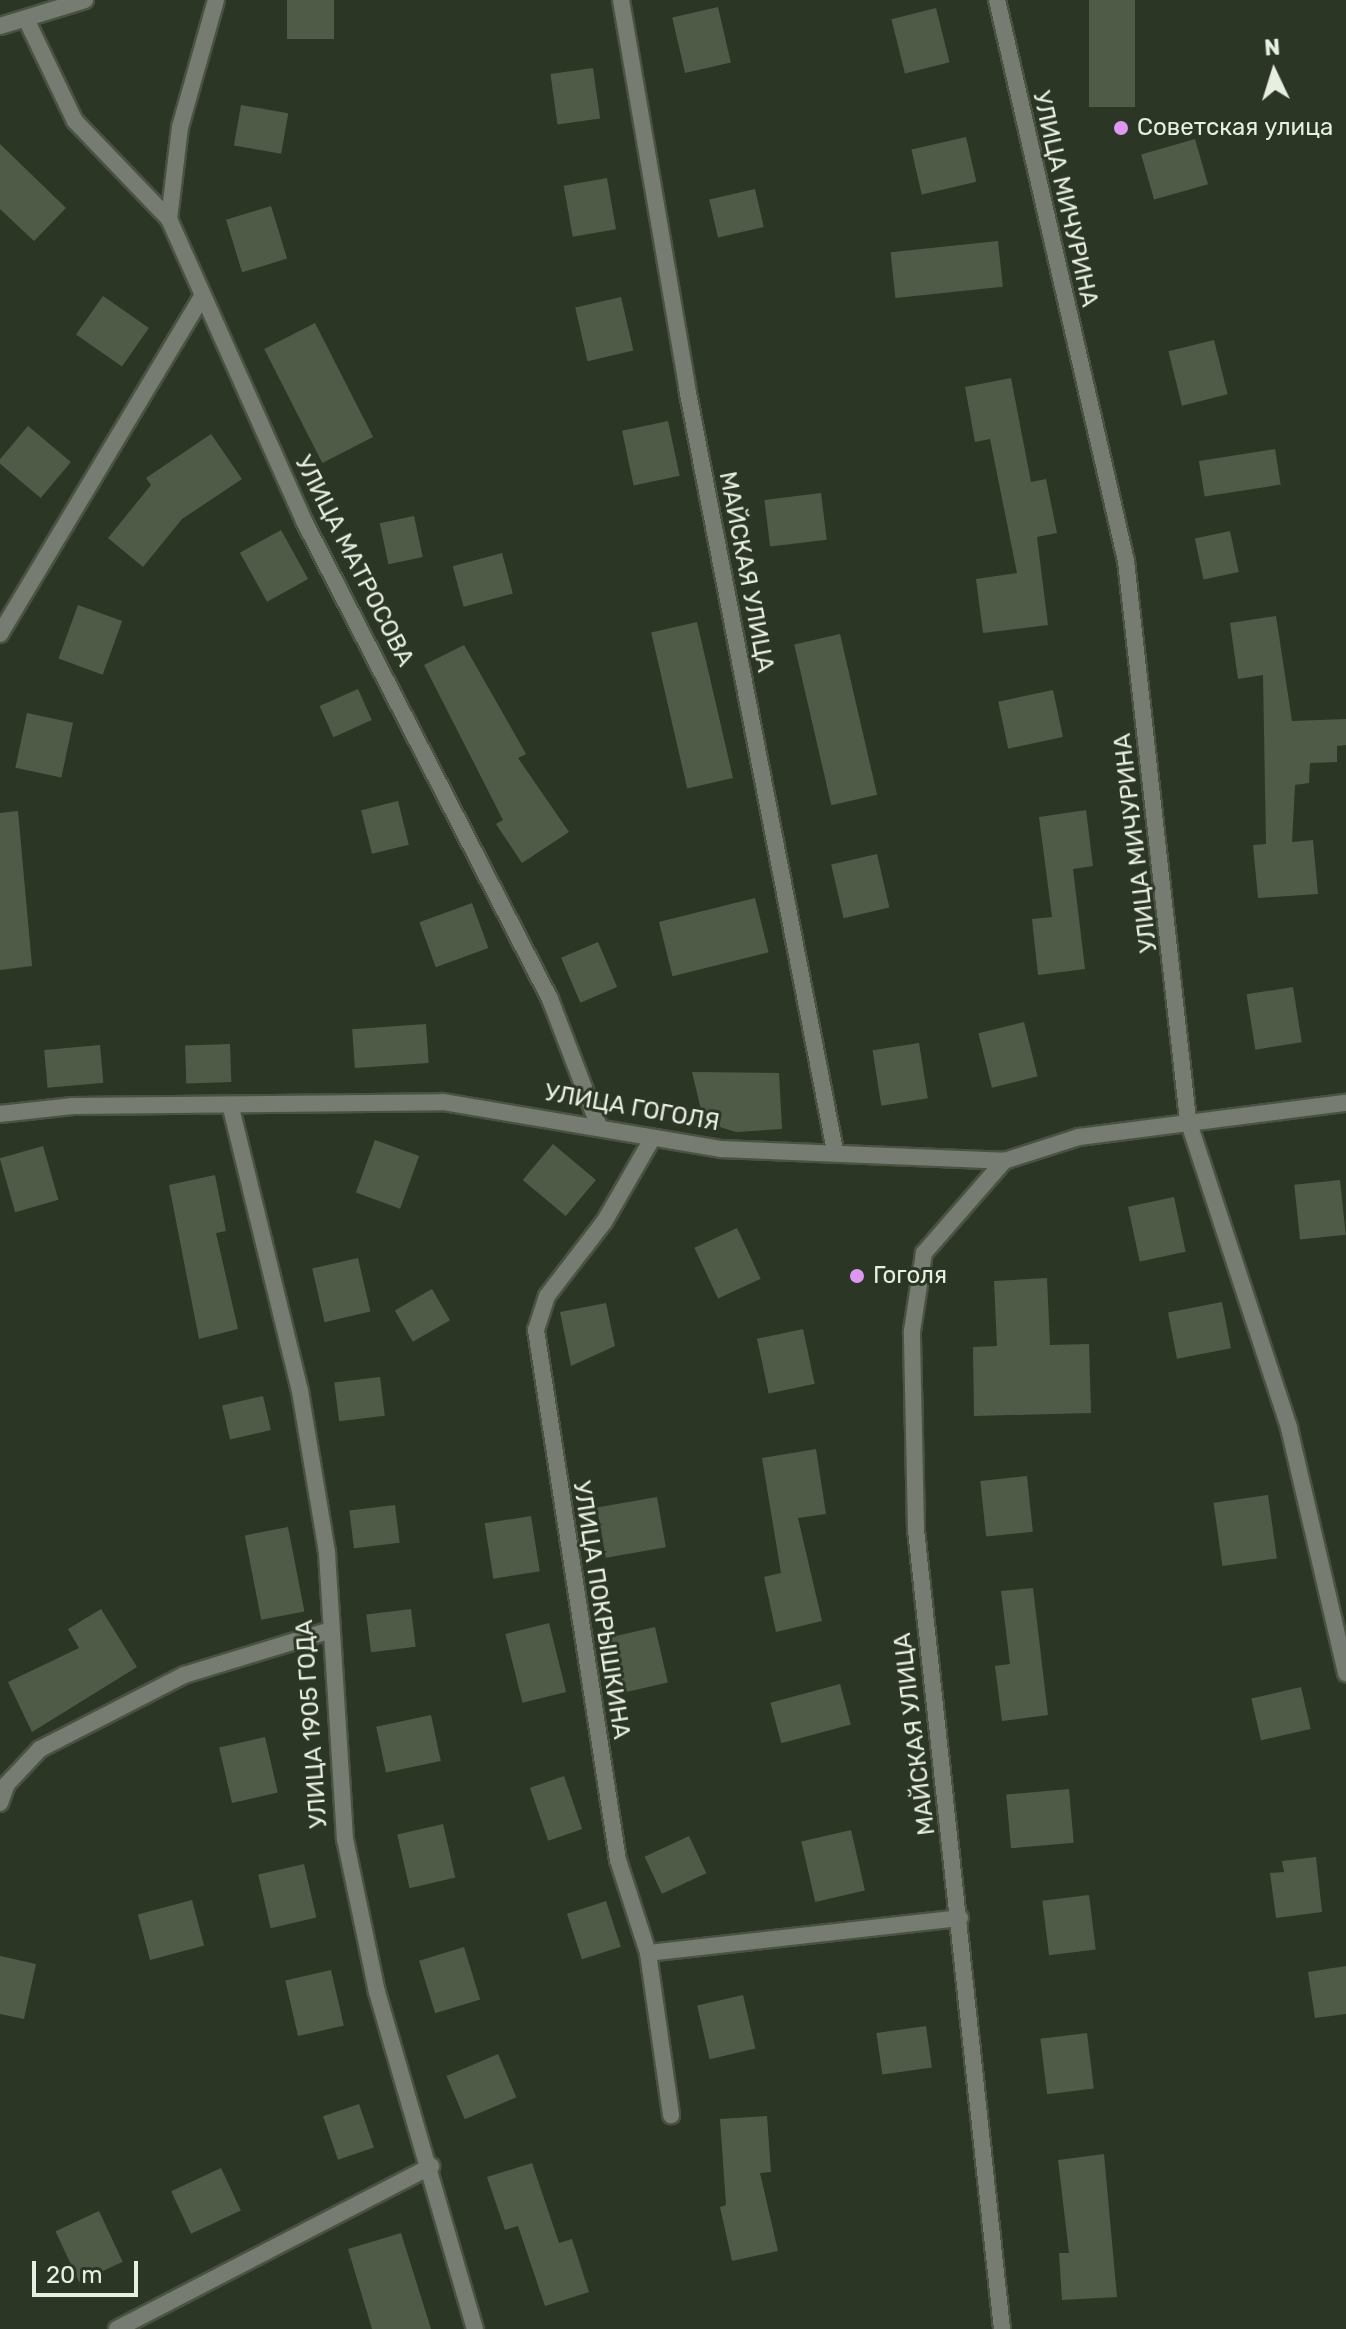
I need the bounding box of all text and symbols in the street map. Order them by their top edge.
north arrow [1234,32,1314,112]
text: N [1263,34,1281,62]
street label: УЛИЦА МИЧУРИНА [1026,88,1104,310]
place label: Советская улица [1137,114,1333,142]
marker: Советская улица [1112,119,1130,137]
street label: УЛИЦА МАТРОСОВА [288,451,420,671]
street label: МАЙСКАЯ УЛИЦА [712,469,780,675]
street label: УЛИЦА МИЧУРИНА [1108,732,1164,954]
street label: УЛИЦА ГОГОЛЯ [542,1078,722,1138]
place label: Гоголя [873,1262,947,1290]
marker: Гоголя [848,1267,866,1285]
street label: УЛИЦА ПОКРЫШКИНА [566,1479,636,1741]
street label: УЛИЦА 1905 ГОДА [290,1619,334,1829]
street label: МАЙСКАЯ УЛИЦА [888,1631,942,1837]
scale bar [36,2245,142,2295]
text: 20 m [46,2261,103,2289]

